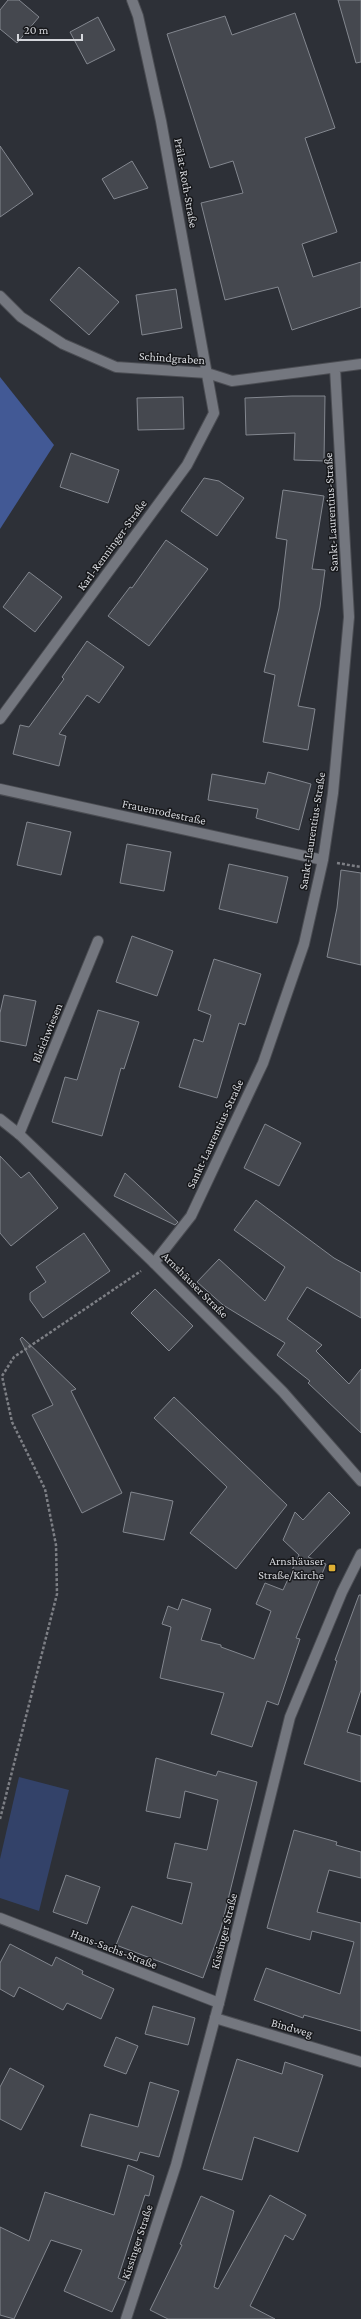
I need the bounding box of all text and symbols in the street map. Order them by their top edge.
scale bar [18,16,82,42]
text: 20 m [24,23,49,37]
street label: Prälat-Roth-Straße [171,137,201,229]
street label: Schindgraben [139,349,206,367]
street label: Sankt-Laurentius-Straße [321,452,341,572]
street label: Karl-Renninger-Straße [74,497,150,593]
street label: Sankt-Laurentius-Straße [296,771,328,891]
street label: Frauenrodestraße [121,796,207,828]
street label: Bleichwiesen [29,1001,66,1065]
street label: Sankt-Laurentius-Straße [184,1077,246,1191]
street label: Arnshäuser Straße [159,1249,231,1321]
place label: Arnshäuser Straße/Kirche [258,1554,325,1582]
marker: Arnshäuser Straße/Kirche [327,1563,337,1573]
street label: Kissinger Straße [208,1892,240,1970]
street label: Hans-Sachs-Straße [69,1926,159,1972]
street label: Bindweg [270,2015,314,2041]
street label: Kissinger Straße [118,2203,156,2281]

